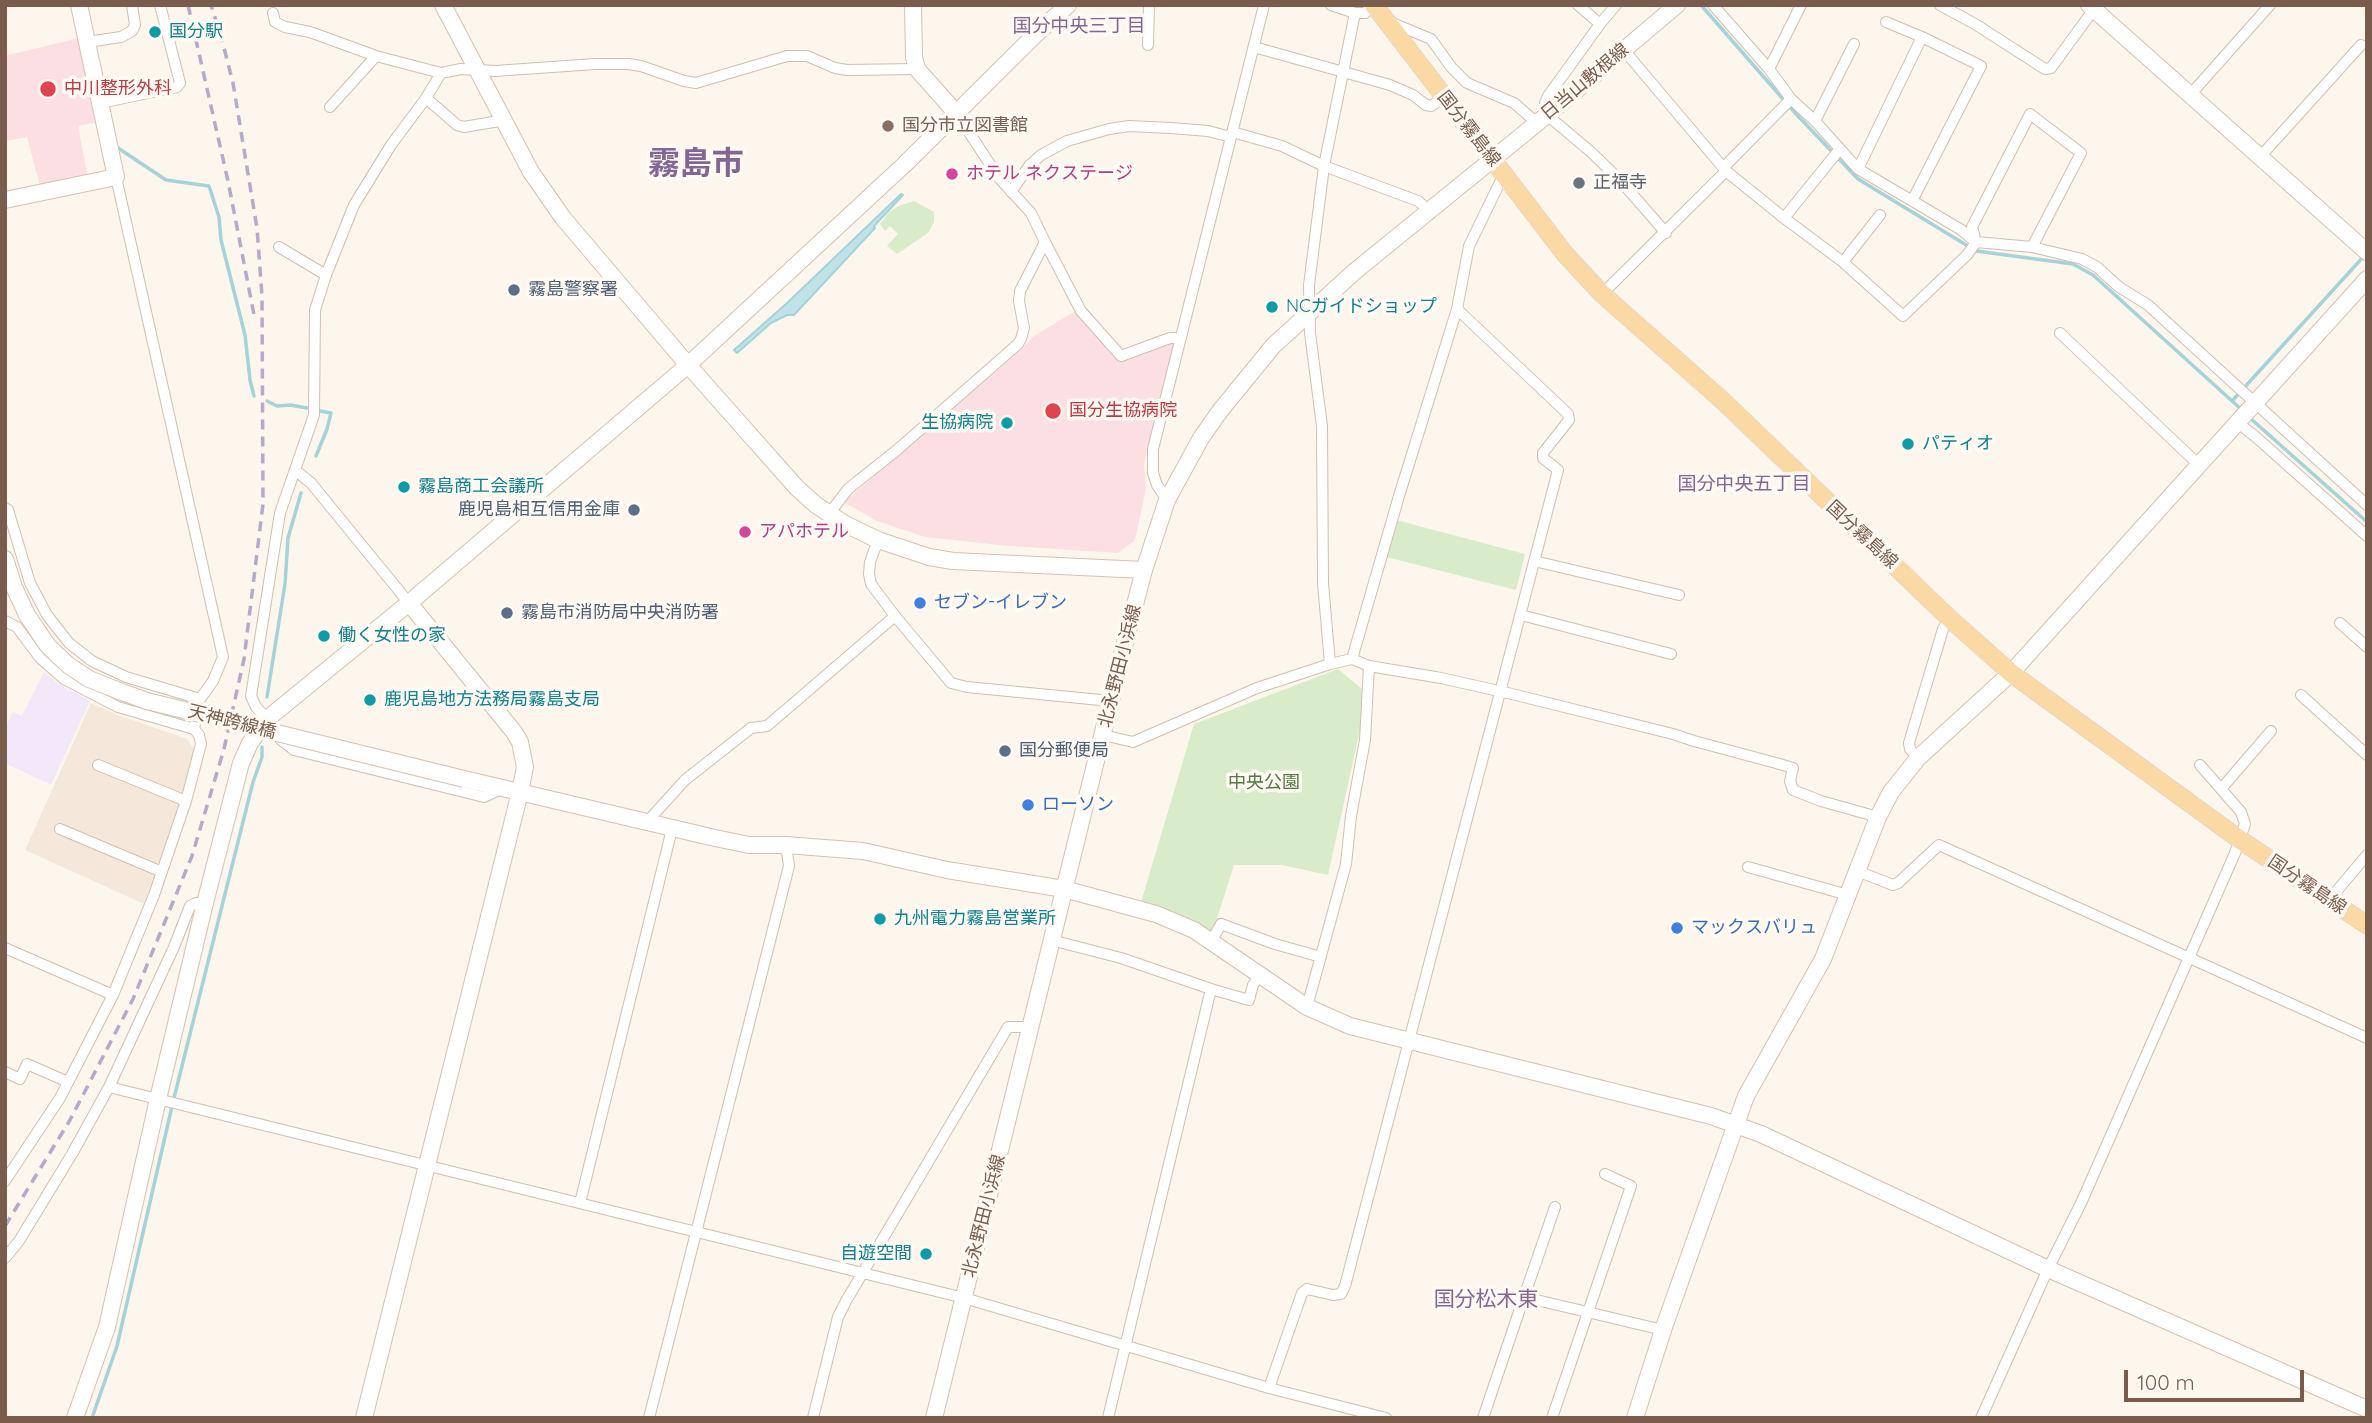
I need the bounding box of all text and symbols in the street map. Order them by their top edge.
district label: 国分中央三丁目 [1013,15,1145,37]
place label: 国分駅 [169,21,223,43]
marker: 国分駅 [147,24,163,40]
street label: 日当山敷根線 [1537,39,1633,125]
place label: 中川整形外科 [64,78,172,100]
marker: 中川整形外科 [38,79,58,99]
street label: 国分霧島線 [1433,87,1505,171]
place label: 国分市立図書館 [902,115,1028,137]
marker: 国分市立図書館 [880,118,896,134]
district label: 霧島市 [648,145,744,183]
place label: ホテル ネクステージ [966,163,1133,185]
marker: ホテル ネクステージ [944,166,960,182]
place label: 正福寺 [1593,172,1647,194]
marker: 正福寺 [1571,175,1587,191]
place label: 霧島警察署 [528,279,618,301]
marker: 霧島警察署 [506,282,522,298]
place label: NCガイドショップ [1286,296,1437,318]
marker: NCガイドショップ [1264,299,1280,315]
place label: 国分生協病院 [1069,400,1177,422]
marker: 国分生協病院 [1043,401,1063,421]
place label: 生協病院 [921,412,993,434]
marker: 生協病院 [999,415,1015,431]
place label: パティオ [1922,433,1994,455]
marker: パティオ [1900,436,1916,452]
district label: 国分中央五丁目 [1678,473,1810,495]
place label: 霧島商工会議所 [418,476,544,498]
marker: 霧島商工会議所 [396,479,412,495]
street label: 国分霧島線 [1822,496,1902,574]
place label: 鹿児島相互信用金庫 [458,499,620,521]
marker: 鹿児島相互信用金庫 [626,502,642,518]
place label: アパホテル [759,521,849,543]
marker: アパホテル [737,524,753,540]
place label: セブン-イレブン [934,592,1067,614]
marker: セブン-イレブン [912,595,928,611]
place label: 霧島市消防局中央消防署 [521,602,719,624]
street label: 北永野田小浜線 [1094,602,1146,730]
marker: 霧島市消防局中央消防署 [499,605,515,621]
place label: 働く女性の家 [338,625,446,647]
marker: 働く女性の家 [316,628,332,644]
place label: 鹿児島地方法務局霧島支局 [384,689,600,711]
marker: 鹿児島地方法務局霧島支局 [362,692,378,708]
street label: 天神跨線橋 [186,701,278,743]
place label: 国分郵便局 [1019,740,1109,762]
marker: 国分郵便局 [997,743,1013,759]
park label: 中央公園 [1228,772,1300,794]
place label: ローソン [1042,794,1114,816]
marker: ローソン [1020,797,1036,813]
street label: 国分霧島線 [2264,851,2350,919]
place label: 九州電力霧島営業所 [894,908,1056,930]
marker: 九州電力霧島営業所 [872,911,888,927]
place label: マックスバリュ [1691,917,1817,939]
marker: マックスバリュ [1669,920,1685,936]
street label: 北永野田小浜線 [958,1152,1010,1280]
place label: 自遊空間 [840,1243,912,1265]
marker: 自遊空間 [918,1246,934,1262]
district label: 国分松木東 [1434,1287,1538,1313]
scale bar [2127,1356,2307,1400]
text: 100 m [2137,1369,2195,1395]

